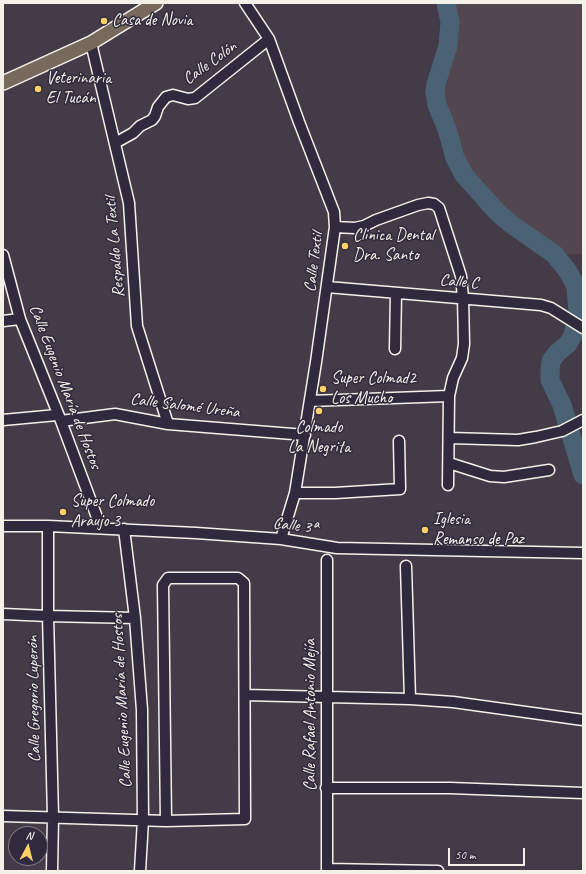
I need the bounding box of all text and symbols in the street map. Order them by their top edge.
place label: Casa de Novia [112,11,193,31]
marker: Casa de Novia [99,16,109,26]
street label: Calle Colón [179,37,241,89]
place label: Veterinaria El Tucán [46,69,111,109]
marker: Veterinaria El Tucán [33,84,43,94]
street label: Respaldo La Textil [100,196,130,298]
place label: Clinica Dental Dra. Santo [353,226,434,266]
street label: Calle Textil [300,231,328,293]
marker: Clinica Dental Dra. Santo [340,241,350,251]
street label: Calle C [439,270,479,294]
street label: Calle Eugenio María de Hostos [24,302,106,472]
place label: Super Colmad2 Los Mucho [331,369,416,409]
marker: Super Colmad2 Los Mucho [318,384,328,394]
street label: Calle Salomé Ureña [129,389,241,423]
marker: Colmado La Negrita [314,406,324,416]
place label: Colmado La Negrita [288,418,350,458]
place label: Super Colmado Araujo 3 [71,492,154,532]
marker: Super Colmado Araujo 3 [58,507,68,517]
place label: Iglesia Remanso de Paz [433,510,524,550]
street label: Calle 3ª [272,513,318,539]
marker: Iglesia Remanso de Paz [420,525,430,535]
street label: Calle Eugenio María de Hostos [107,613,137,789]
street label: Calle Gregorio Luperón [23,635,45,763]
street label: Calle Rafael Antonio Mejía [301,639,321,791]
north arrow [8,826,48,866]
text: N [25,828,34,842]
scale bar [450,840,527,866]
text: 50 m [455,847,475,863]

